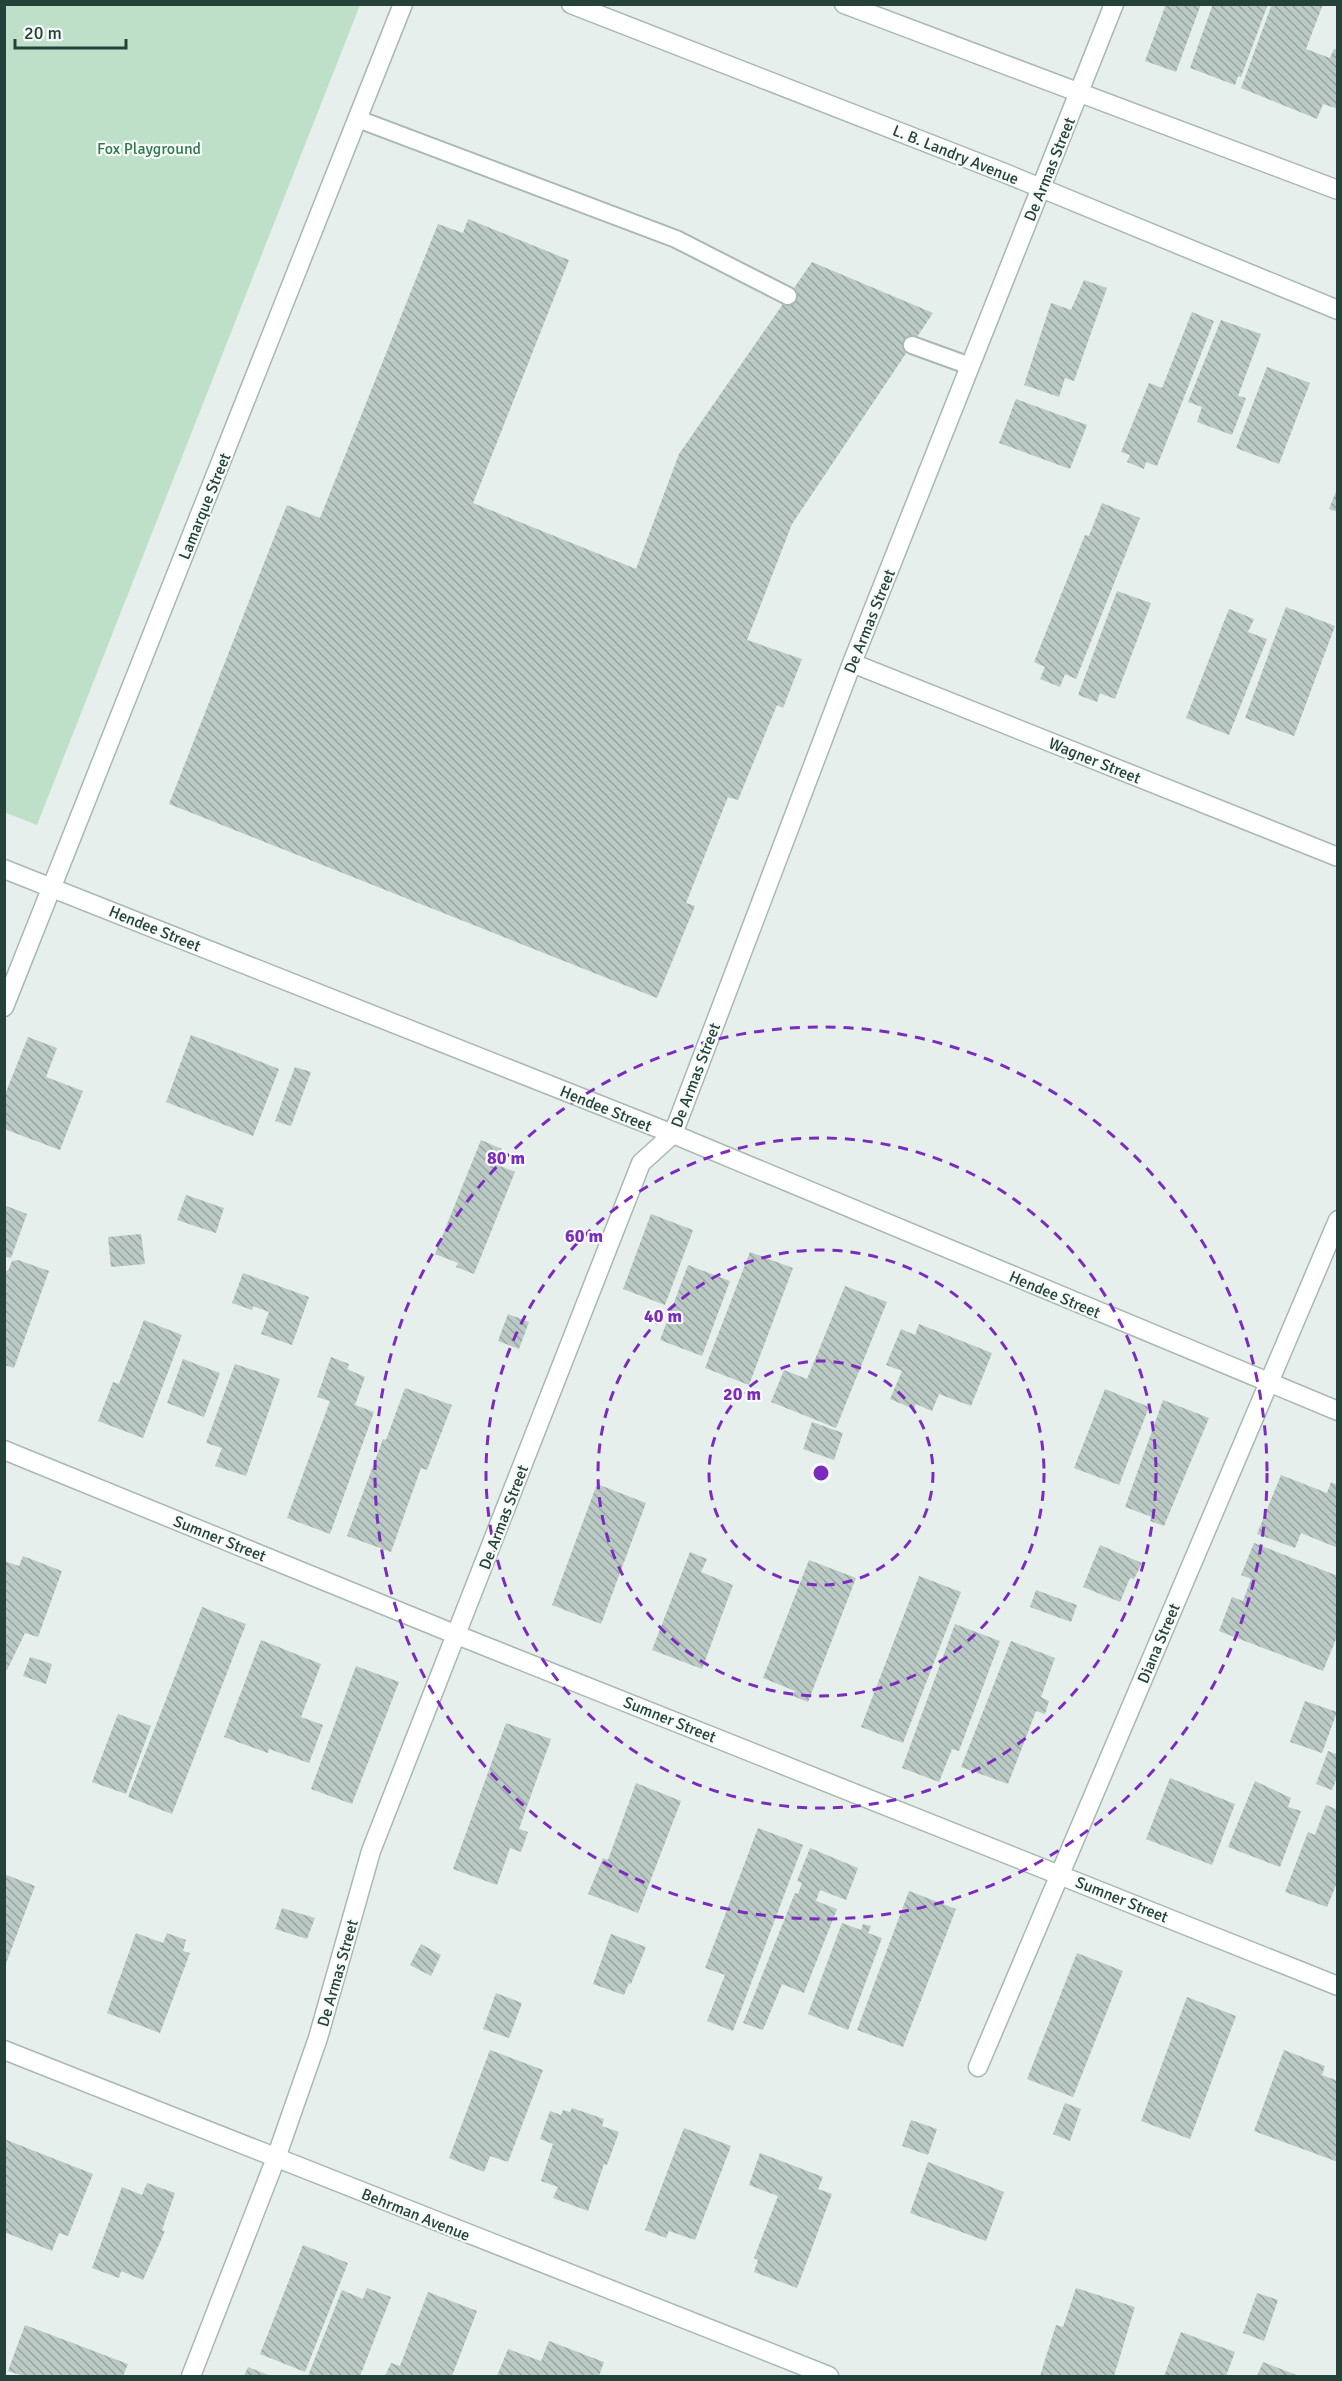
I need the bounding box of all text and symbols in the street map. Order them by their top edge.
scale bar [15,12,126,50]
text: 20 m [24,22,62,44]
street label: De Armas Street [1020,114,1080,224]
street label: L. B. Landry Avenue [890,121,1022,189]
park label: Fox Playground [97,139,201,159]
street label: Lamarque Street [174,450,236,563]
street label: De Armas Street [840,566,900,676]
street label: Wagner Street [1046,733,1144,789]
street label: Hendee Street [106,901,204,957]
street label: De Armas Street [667,1020,725,1131]
street label: Hendee Street [557,1081,655,1137]
text: 80 m [487,1147,525,1169]
text: 60 m [565,1225,603,1247]
street label: Hendee Street [1006,1267,1104,1323]
text: 40 m [644,1305,682,1327]
text: 20 m [723,1383,761,1405]
street label: De Armas Street [475,1462,533,1573]
centre of rings [811,1463,831,1483]
street label: Sumner Street [170,1511,269,1567]
street label: Diana Street [1133,1600,1185,1686]
street label: Sumner Street [620,1692,719,1748]
street label: Sumner Street [1072,1872,1171,1928]
street label: De Armas Street [313,1917,363,2029]
street label: Behrman Avenue [358,2184,473,2246]

